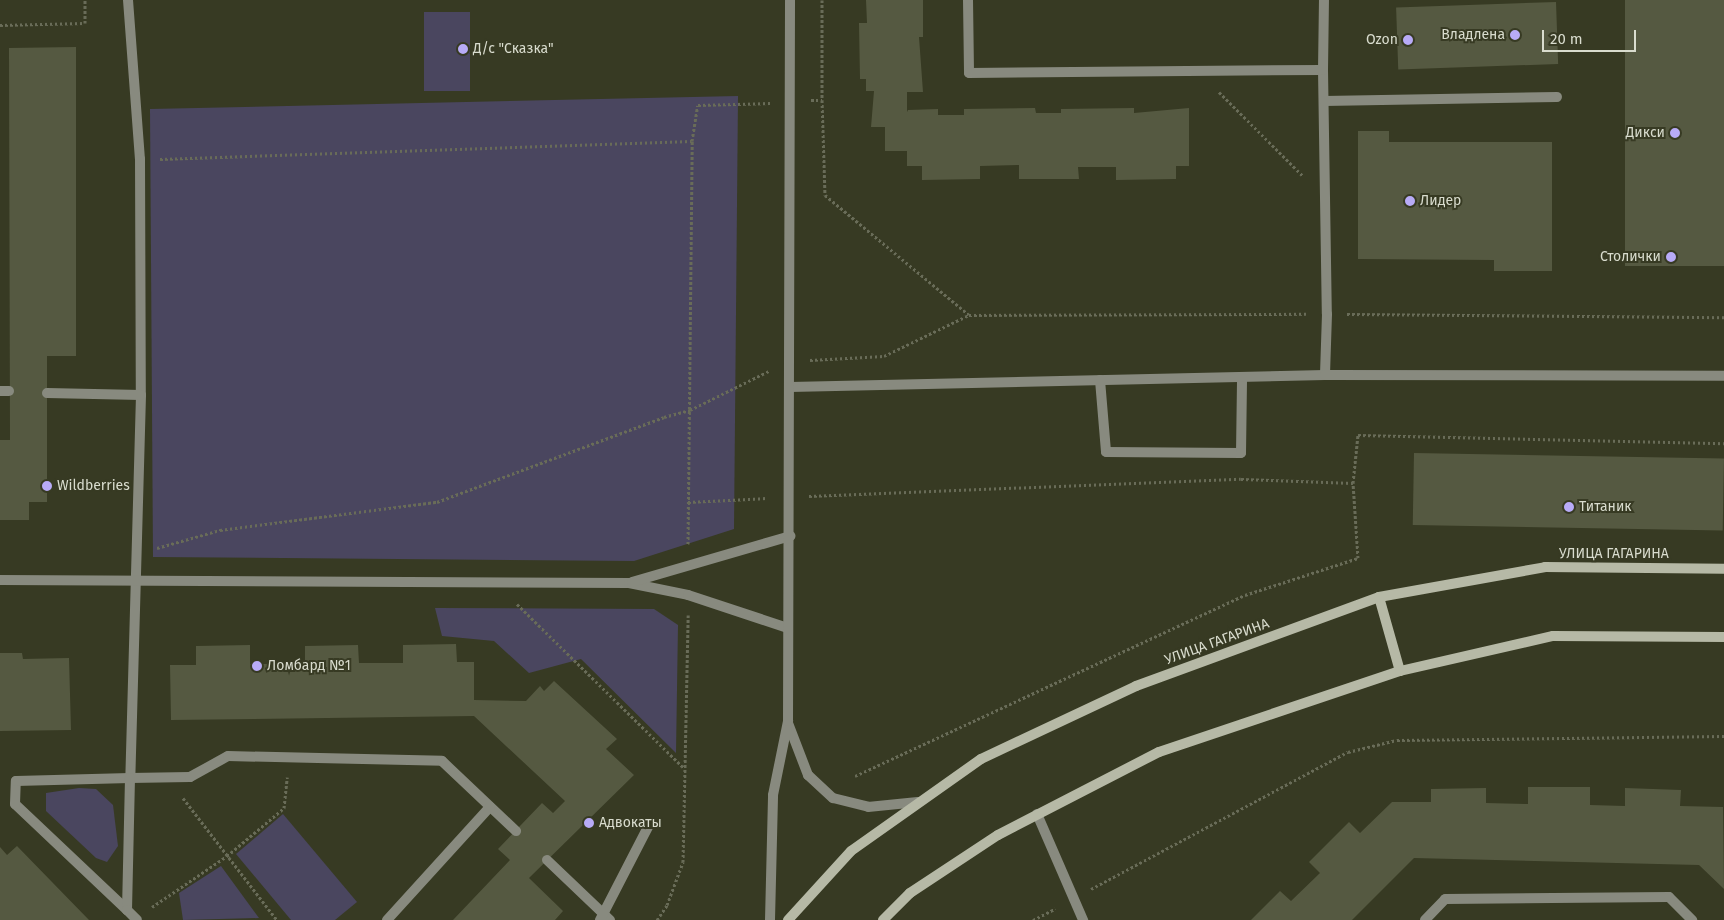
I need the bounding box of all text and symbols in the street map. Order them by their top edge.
scale bar [1544,20,1638,52]
place label: Владлена [1441,27,1505,43]
marker: Владлена [1509,29,1521,41]
text: 20 m [1550,30,1583,48]
place label: Ozon [1366,32,1398,48]
marker: Ozon [1402,34,1414,46]
place label: Д/с "Сказка" [473,41,554,57]
marker: Д/с "Сказка" [457,43,469,55]
place label: Дикси [1626,125,1665,141]
marker: Дикси [1669,127,1681,139]
place label: Лидер [1420,193,1461,209]
marker: Лидер [1404,195,1416,207]
place label: Столички [1600,249,1661,265]
marker: Столички [1665,251,1677,263]
place label: Wildberries [57,478,130,494]
marker: Wildberries [41,480,53,492]
place label: Титаник [1579,499,1632,515]
marker: Титаник [1563,501,1575,513]
street label: УЛИЦА ГАГАРИНА [1559,546,1669,562]
street label: УЛИЦА ГАГАРИНА [1163,615,1271,669]
place label: Ломбард №1 [267,658,351,674]
marker: Ломбард №1 [251,660,263,672]
place label: Адвокаты [599,815,662,831]
marker: Адвокаты [583,817,595,829]

